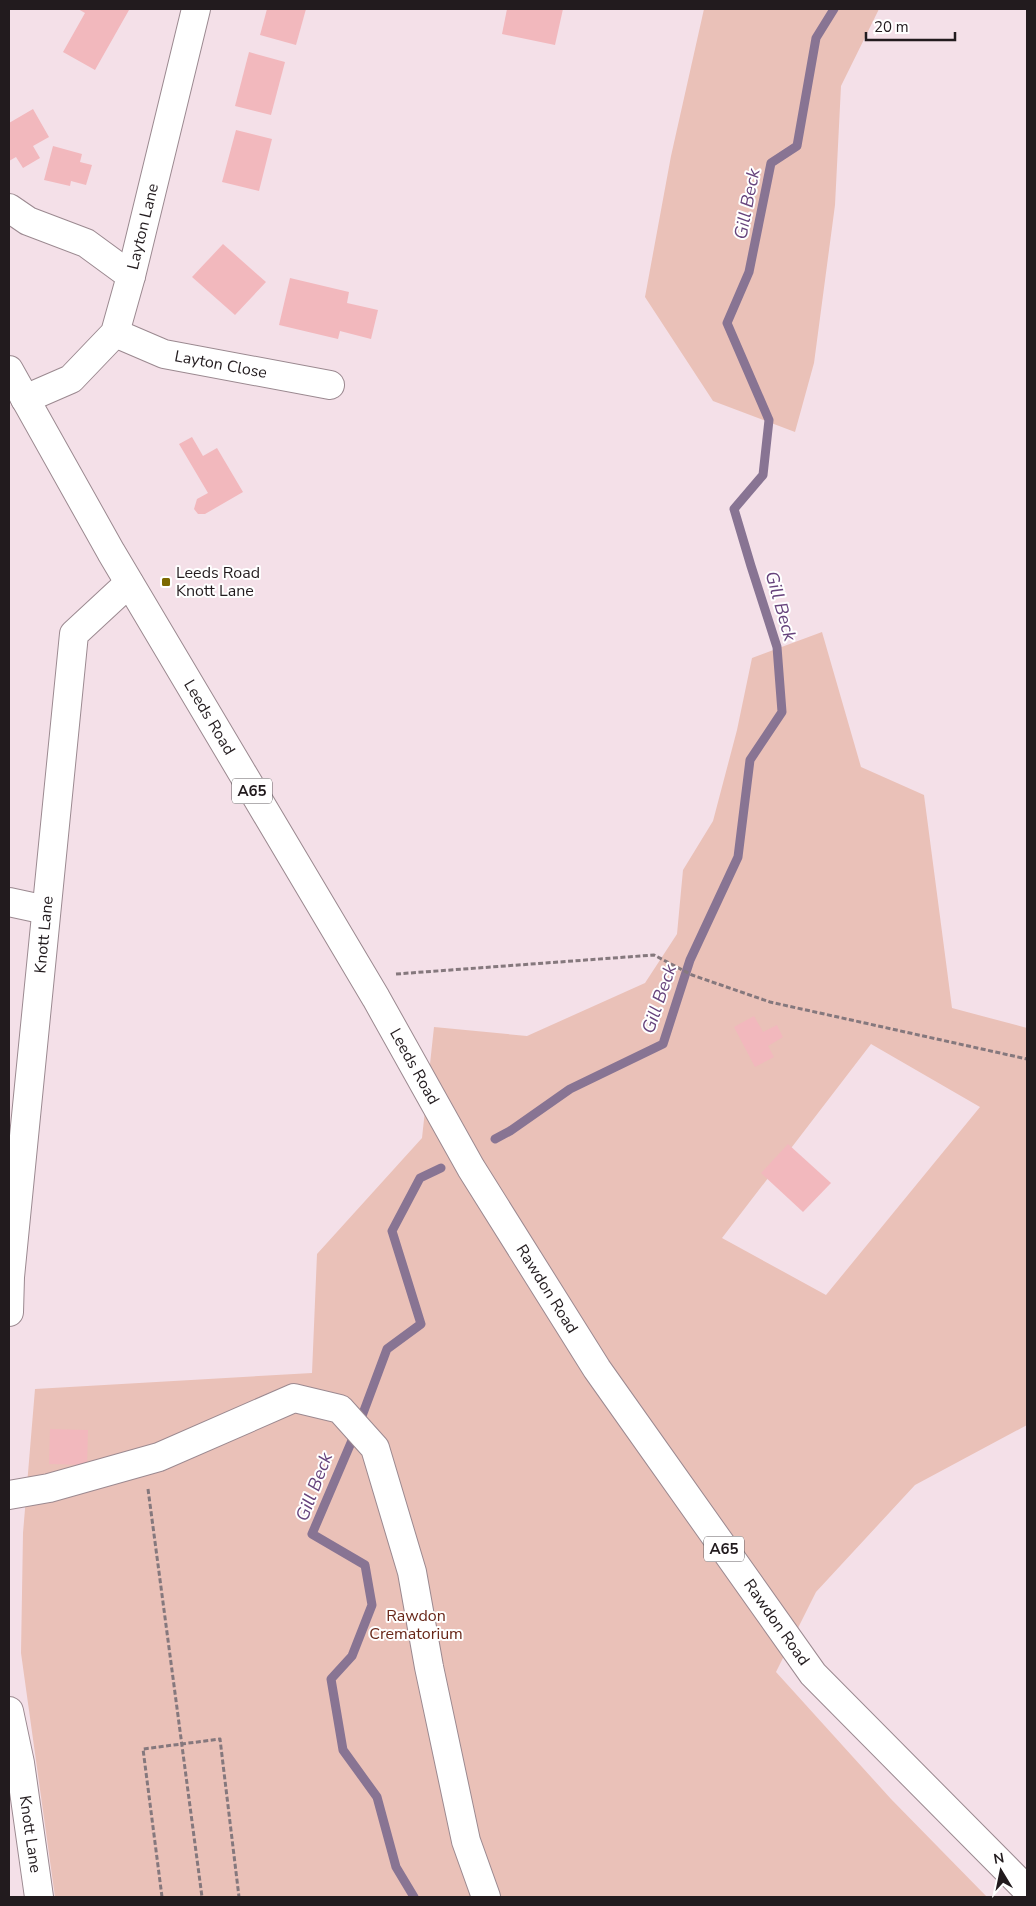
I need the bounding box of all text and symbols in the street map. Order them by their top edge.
scale bar [866,10,955,42]
text: 20 m [874,17,909,37]
water label: Gill Beck [728,166,766,241]
street label: Layton Lane [122,181,164,272]
street label: Layton Close [173,345,269,384]
place label: Leeds Road Knott Lane [176,562,260,602]
water label: Gill Beck [760,568,803,645]
marker: Leeds Road Knott Lane [160,576,172,588]
street label: Leeds Road [178,676,240,759]
road number: A65 [232,778,272,804]
street label: Knott Lane [29,895,59,975]
water label: Gill Beck [636,960,682,1037]
street label: Leeds Road [384,1025,444,1109]
street label: Rawdon Road [511,1240,583,1338]
water label: Gill Beck [290,1448,338,1525]
road number: A65 [704,1536,744,1562]
street label: Rawdon Road [738,1575,815,1670]
park label: Rawdon Crematorium [369,1605,463,1645]
street label: Knott Lane [14,1794,46,1874]
north arrow [976,1846,1026,1896]
text: N [992,1848,1006,1869]

